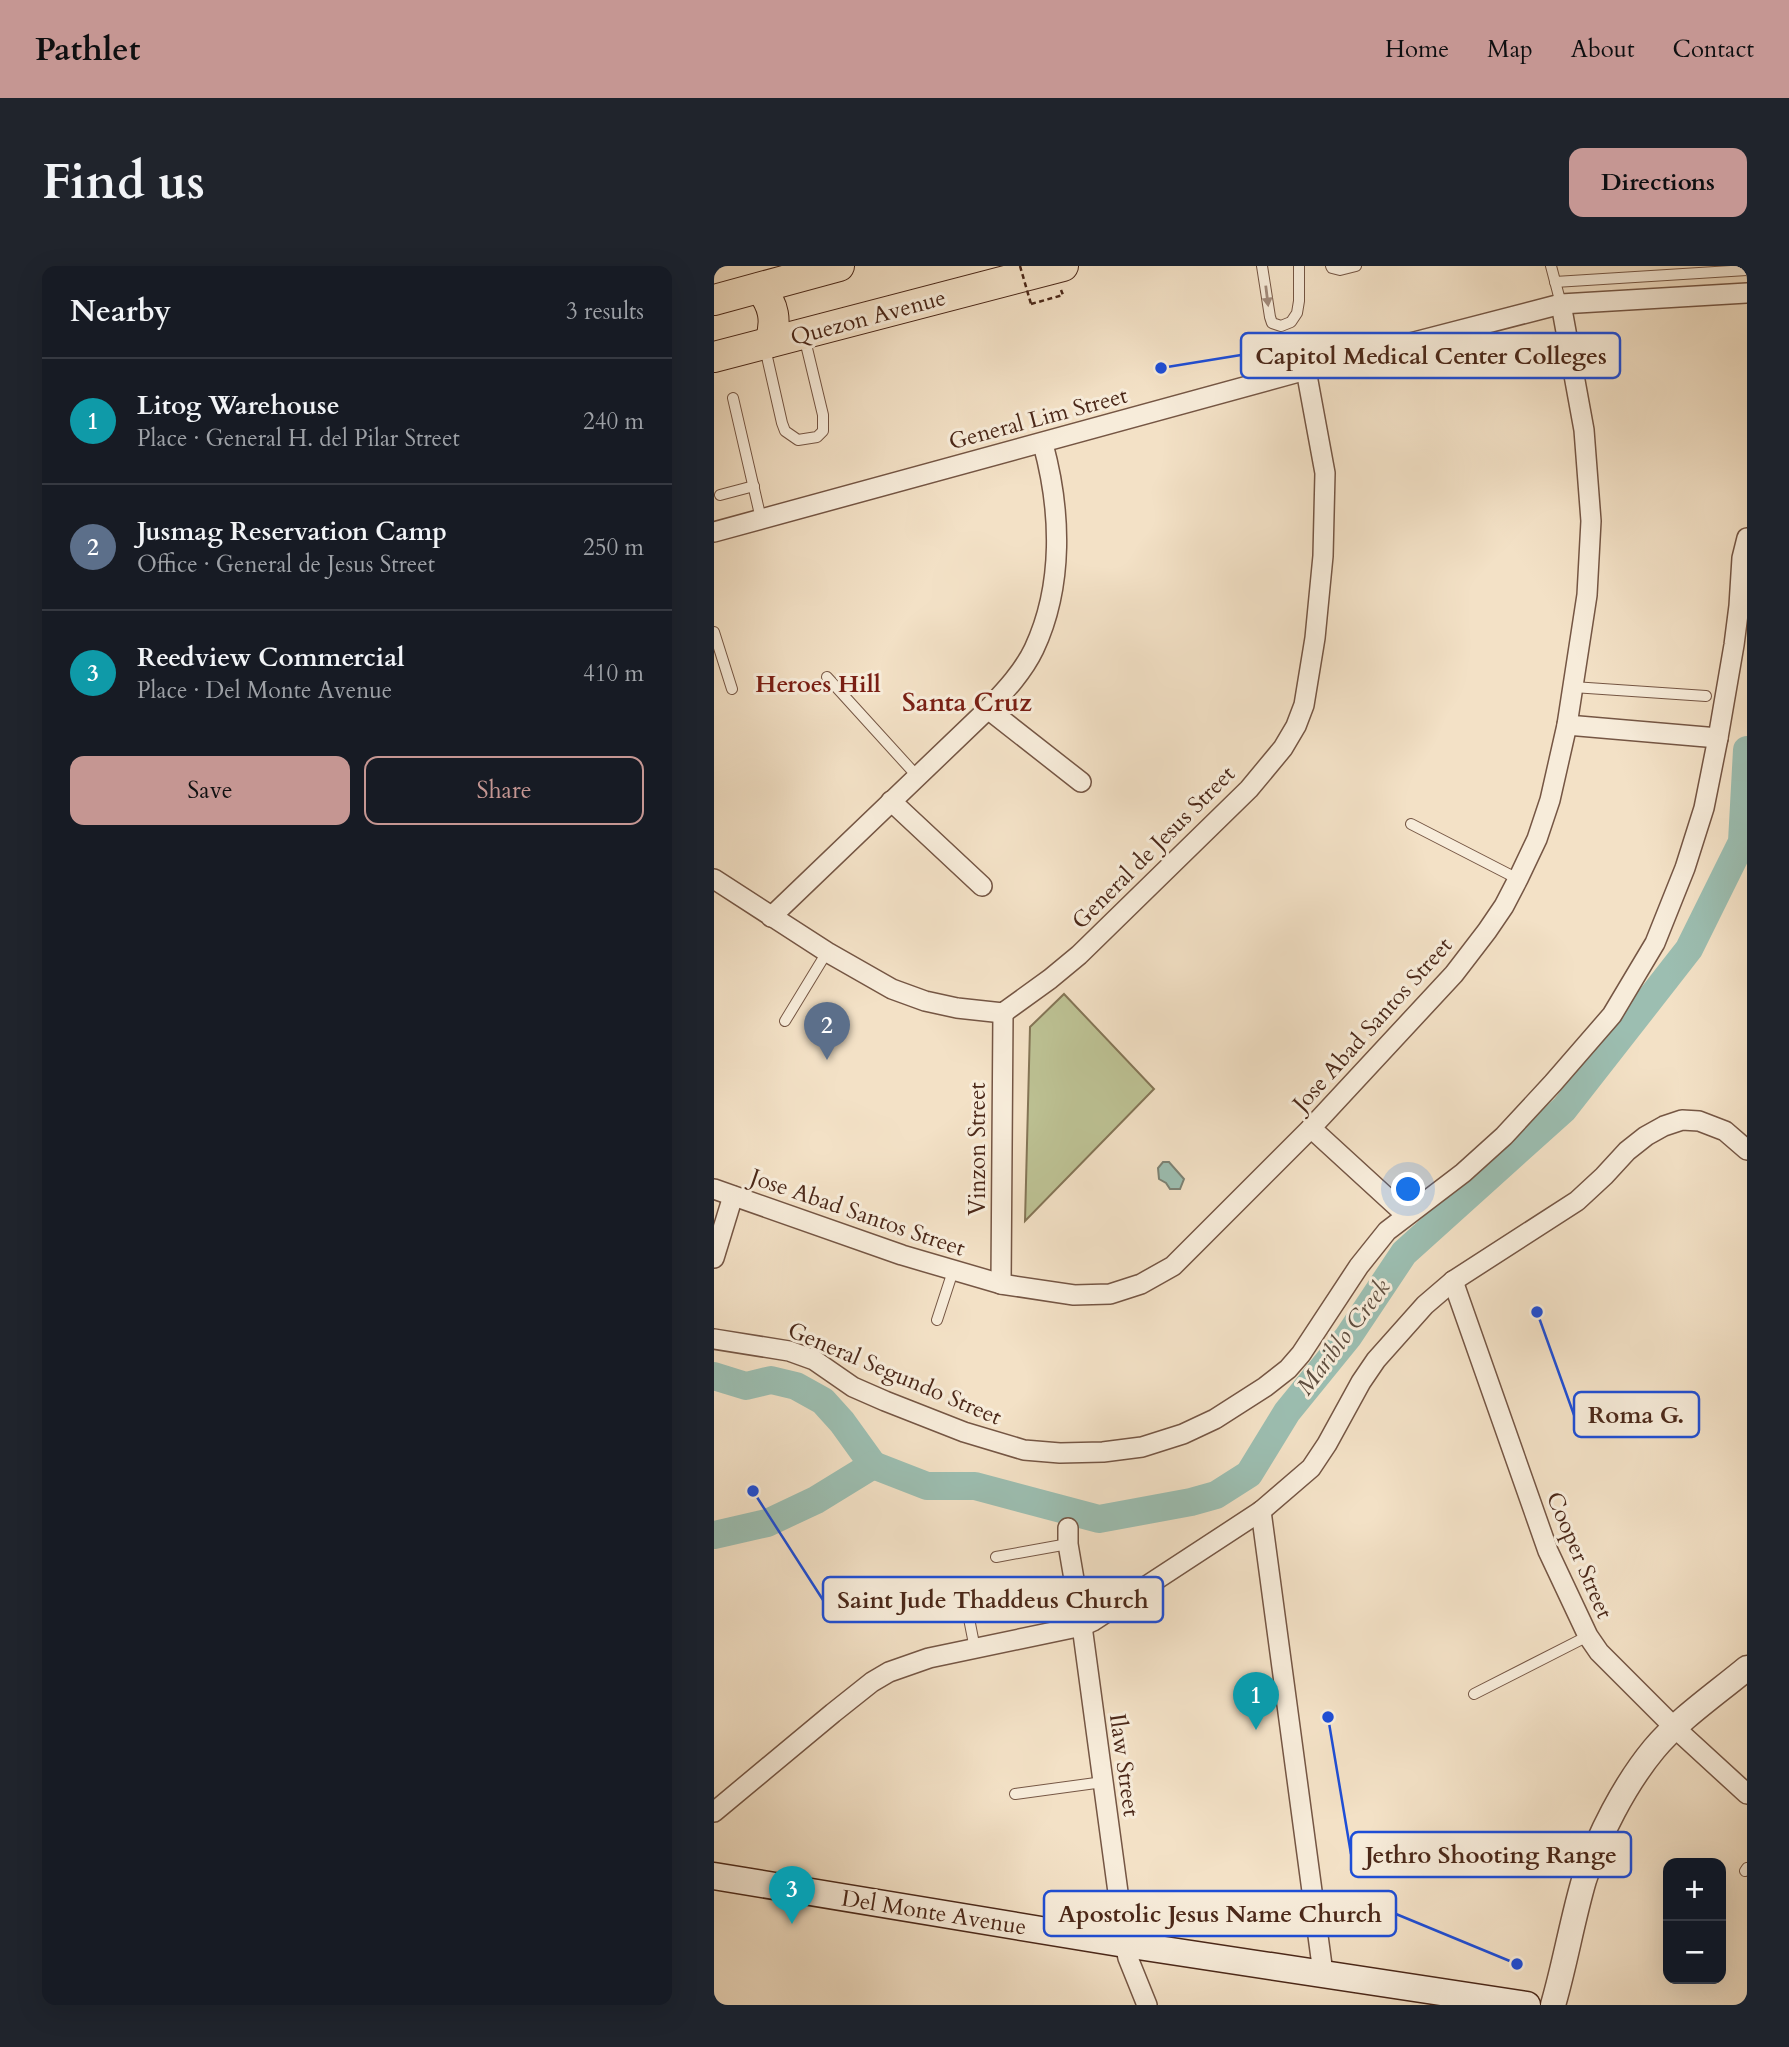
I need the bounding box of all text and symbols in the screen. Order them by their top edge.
text: Pathlet [35,27,140,72]
text: Home [1385,33,1449,66]
text: Map [1487,33,1533,66]
text: About [1571,33,1635,66]
text: Contact [1673,33,1754,66]
button: Directions [1569,148,1747,217]
text: Find us [42,149,205,216]
street label: Quezon Avenue [787,282,949,353]
one-way arrow [1261,285,1272,307]
text: Nearby [70,291,171,332]
text: 3 results [566,296,644,327]
callout: Capitol Medical Center Colleges [1241,333,1620,378]
text: Capitol Medical Center Colleges [1255,340,1607,373]
street label: General Lim Street [945,380,1131,457]
text: Litog Warehouse [137,388,340,423]
text: 1 [87,406,99,437]
text: 240 m [583,406,644,437]
text: Place · General H. del Pilar Street [137,423,460,454]
text: Jusmag Reservation Camp [137,514,447,549]
text: 2 [87,532,99,563]
text: 250 m [583,532,644,563]
text: Office · General de Jesus Street [137,549,435,580]
text: Reedview Commercial [137,640,405,675]
text: 3 [87,658,99,689]
text: 410 m [583,658,644,689]
district label: Heroes Hill [755,668,881,701]
text: Place · Del Monte Avenue [137,675,392,706]
district label: Santa Cruz [902,685,1032,720]
button: Save [70,756,350,825]
button: Share [364,756,644,825]
street label: General de Jesus Street [1065,759,1242,936]
street label: Jose Abad Santos Street [1284,930,1459,1121]
pin: 2 [804,1002,850,1060]
street label: Vinzon Street [962,1082,993,1216]
street label: Jose Abad Santos Street [744,1160,969,1264]
your location [1391,1172,1425,1206]
water label: Mariblo Creek [1289,1272,1398,1402]
street label: General Segundo Street [783,1314,1006,1433]
callout: Roma G. [1574,1392,1699,1437]
text: Roma G. [1588,1399,1684,1432]
street label: Cooper Street [1539,1487,1620,1623]
callout: Saint Jude Thaddeus Church [823,1577,1163,1622]
text: Saint Jude Thaddeus Church [837,1584,1149,1617]
pin: 1 [1233,1672,1279,1730]
street label: Ilaw Street [1102,1712,1147,1819]
callout: Jethro Shooting Range [1351,1832,1631,1877]
text: Jethro Shooting Range [1362,1839,1617,1872]
map controls [1663,1858,1726,1984]
button: + [1663,1858,1726,1921]
pin: 3 [769,1866,815,1924]
street label: Del Monte Avenue [839,1883,1029,1942]
callout: Apostolic Jesus Name Church [1044,1891,1396,1936]
text: Apostolic Jesus Name Church [1058,1898,1382,1931]
button: − [1663,1921,1726,1984]

